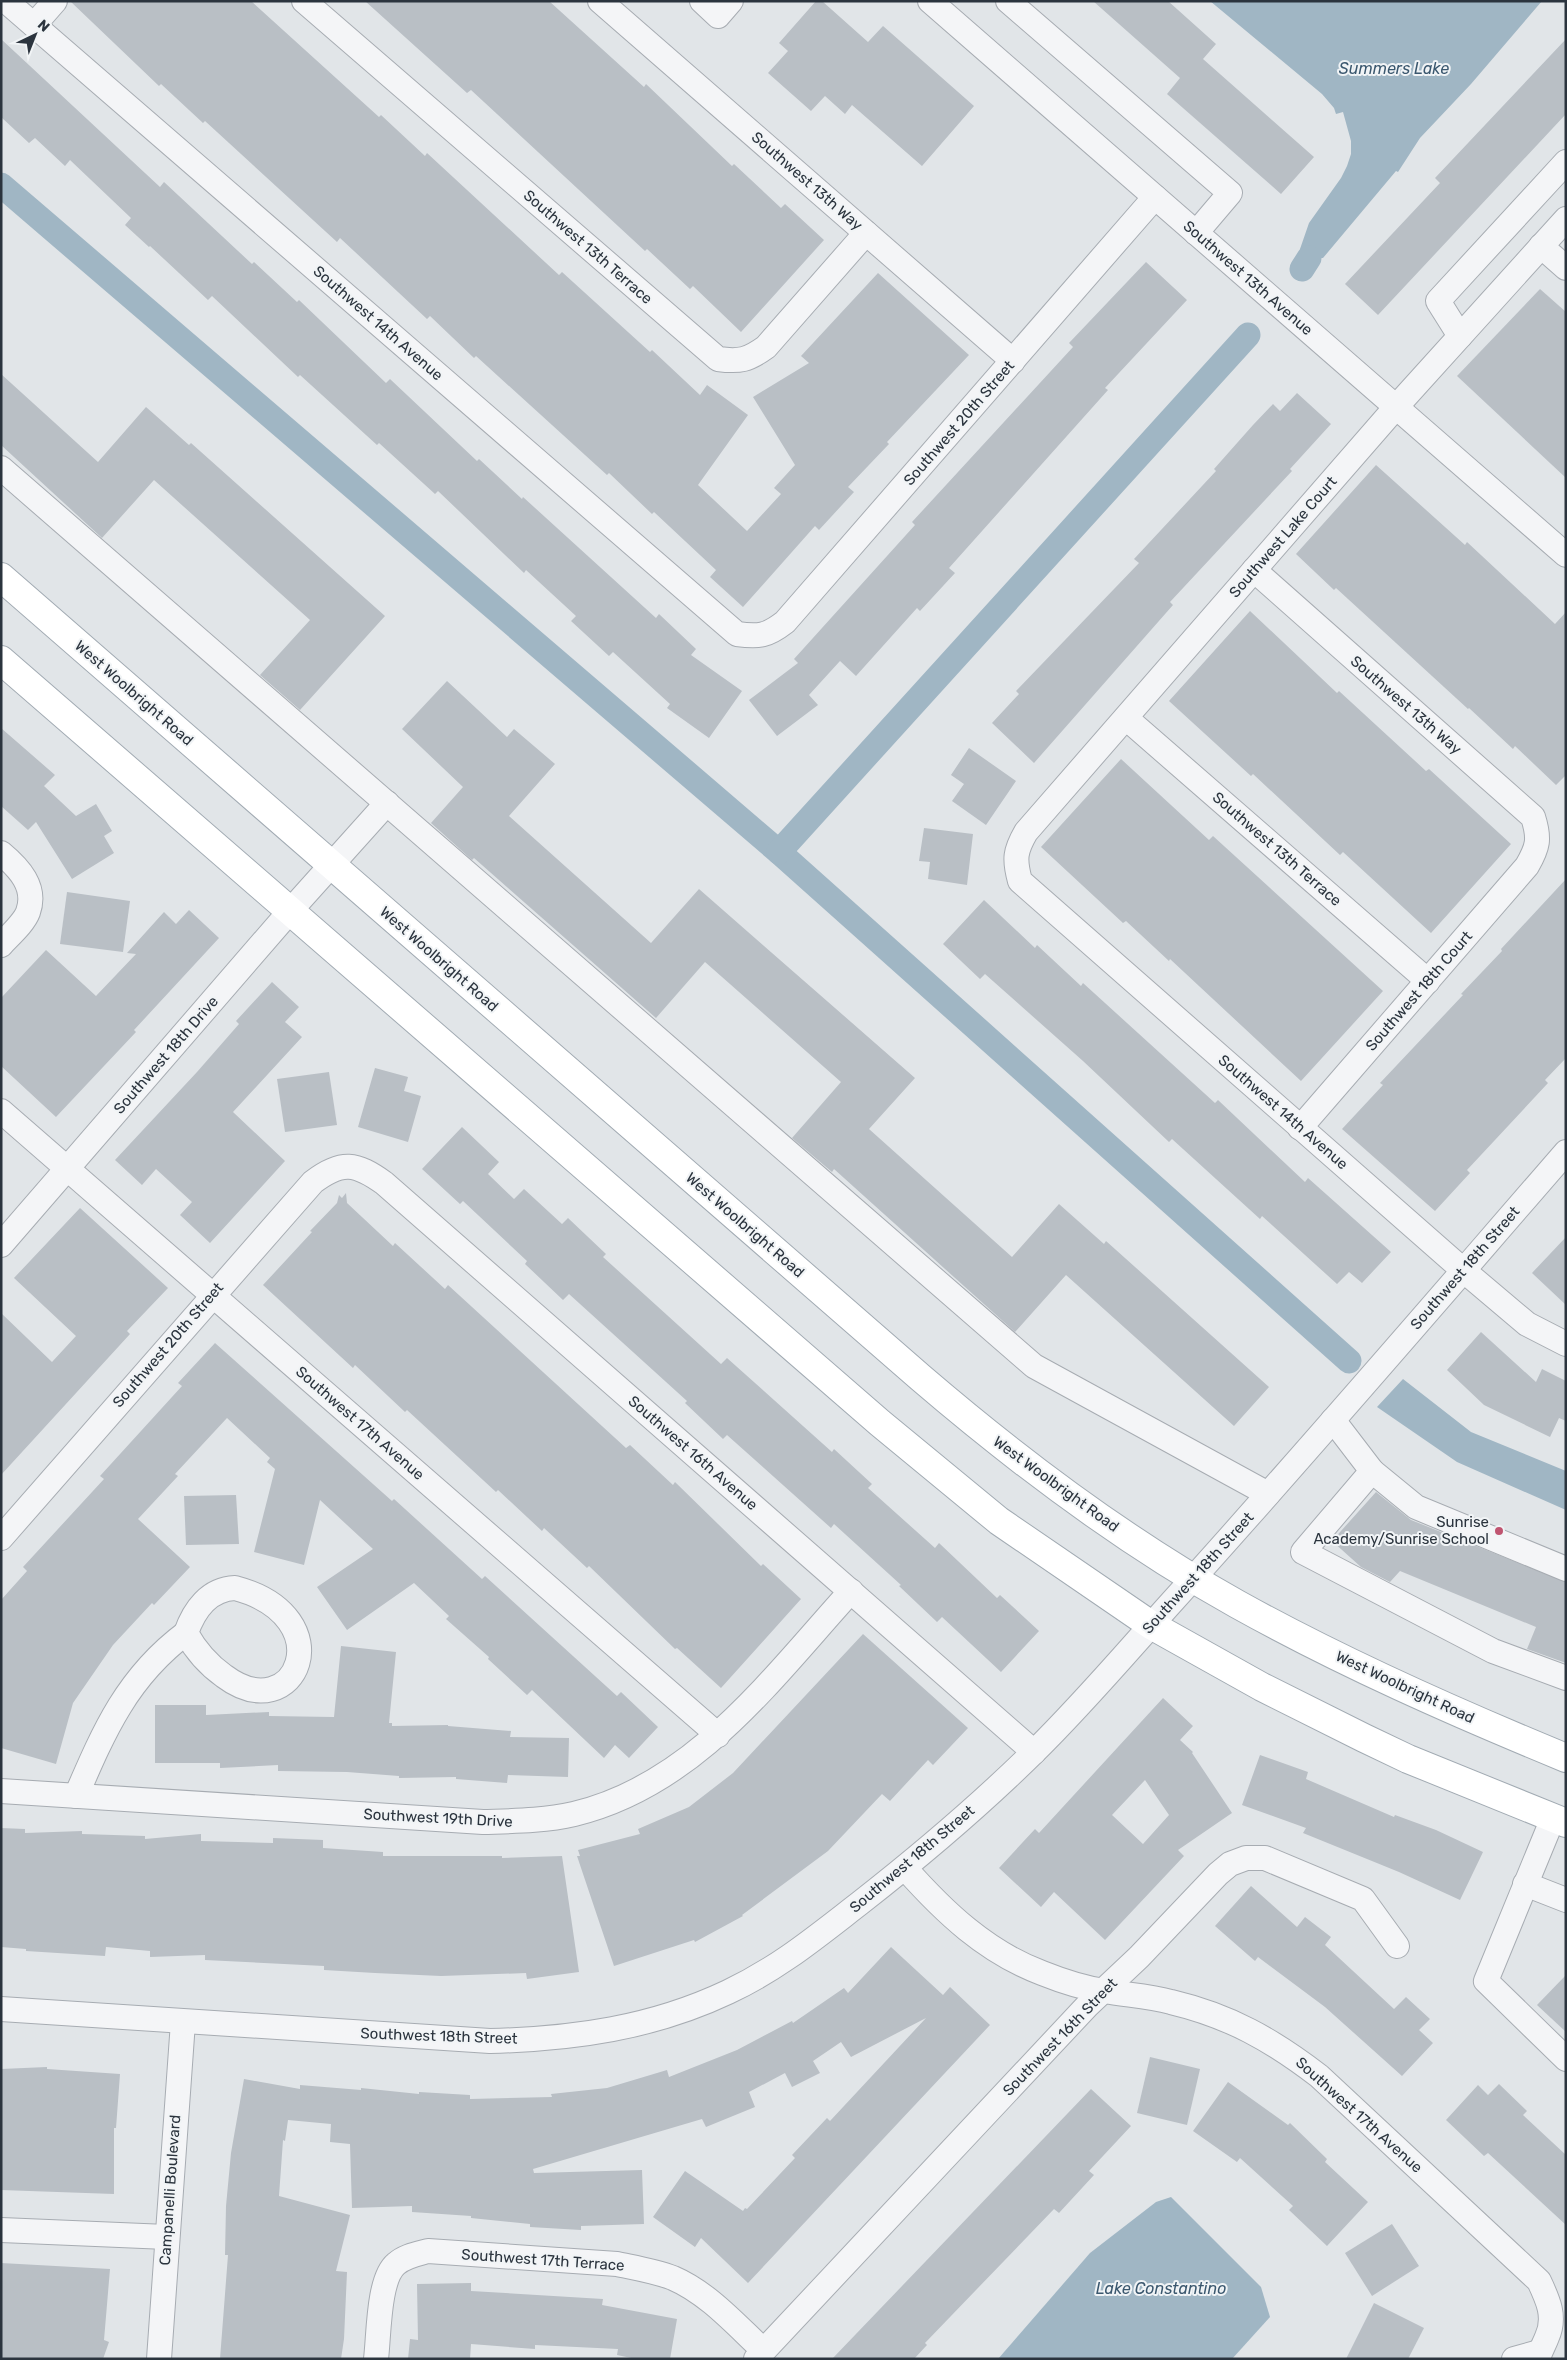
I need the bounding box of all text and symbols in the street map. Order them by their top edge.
north arrow [10,10,60,60]
text: N [34,16,53,36]
water label: Summers Lake [1339,59,1449,78]
street label: Southwest 13th Way [748,128,866,234]
street label: Southwest 13th Terrace [520,186,656,308]
street label: Southwest 13th Avenue [1180,217,1316,339]
street label: Southwest 14th Avenue [310,262,446,384]
street label: Southwest 20th Street [900,357,1018,489]
street label: Southwest Lake Court [1225,473,1341,601]
street label: West Woolbright Road [71,637,197,749]
street label: Southwest 13th Way [1347,652,1465,758]
street label: Southwest 13th Terrace [1209,788,1345,910]
street label: West Woolbright Road [376,903,502,1015]
street label: Southwest 18th Court [1362,927,1476,1055]
street label: Southwest 18th Drive [110,992,222,1118]
street label: Southwest 14th Avenue [1215,1051,1351,1173]
street label: West Woolbright Road [682,1169,808,1281]
street label: Southwest 18th Street [1407,1203,1523,1333]
street label: Southwest 20th Street [109,1279,227,1411]
street label: Southwest 17th Avenue [292,1362,428,1484]
street label: Southwest 16th Avenue [625,1392,761,1514]
street label: West Woolbright Road [990,1432,1122,1536]
street label: Southwest 18th Street [1139,1508,1257,1637]
place label: Sunrise Academy/Sunrise School [1313,1513,1489,1548]
marker: Sunrise Academy/Sunrise School [1493,1525,1505,1537]
street label: West Woolbright Road [1333,1647,1477,1727]
street label: Southwest 18th Street [846,1801,978,1916]
street label: Southwest 19th Drive [363,1805,513,1831]
street label: Southwest 16th Street [999,1974,1121,2100]
street label: Southwest 18th Street [360,2024,518,2048]
street label: Southwest 17th Avenue [1292,2053,1426,2177]
street label: Campanelli Boulevard [156,2114,184,2266]
street label: Southwest 17th Terrace [461,2245,625,2275]
water label: Lake Constantino [1096,2279,1226,2298]

